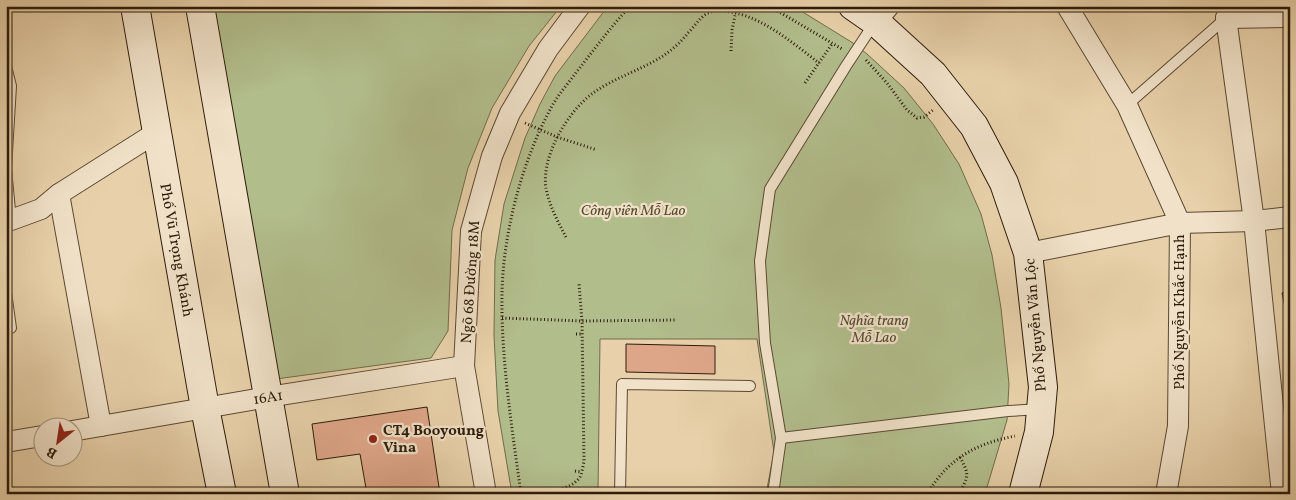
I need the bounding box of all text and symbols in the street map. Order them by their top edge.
street label: Phố Vũ Trọng Khánh [153,182,198,319]
park label: Công viên Mỗ Lao [581,201,686,222]
street label: Ngõ 68 Đường 18M [457,220,486,344]
street label: Phố Nguyễn Khắc Hạnh [1170,234,1191,390]
street label: Phố Nguyễn Văn Lộc [1020,257,1053,393]
park label: Nghĩa trang Mỗ Lao [840,311,909,349]
street label: 16A1 [252,386,285,411]
north arrow [32,418,82,468]
place label: CT4 Booyoung Vina [383,421,484,459]
marker: CT4 Booyoung Vina [367,433,379,445]
text: B [43,441,61,463]

